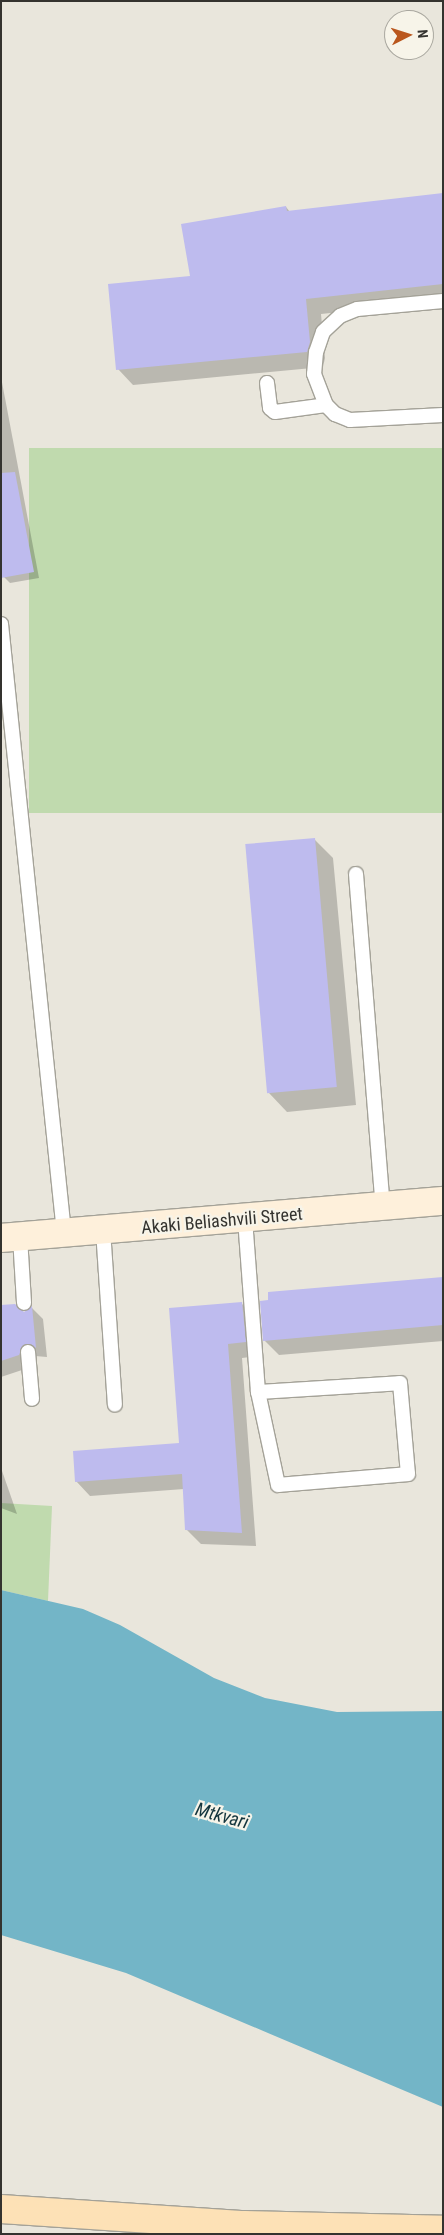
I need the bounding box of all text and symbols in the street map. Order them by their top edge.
north arrow [384,10,434,60]
text: N [415,29,431,39]
street label: Akaki Beliashvili Street [140,1203,304,1239]
water label: Mtkvari [193,1798,251,1834]

